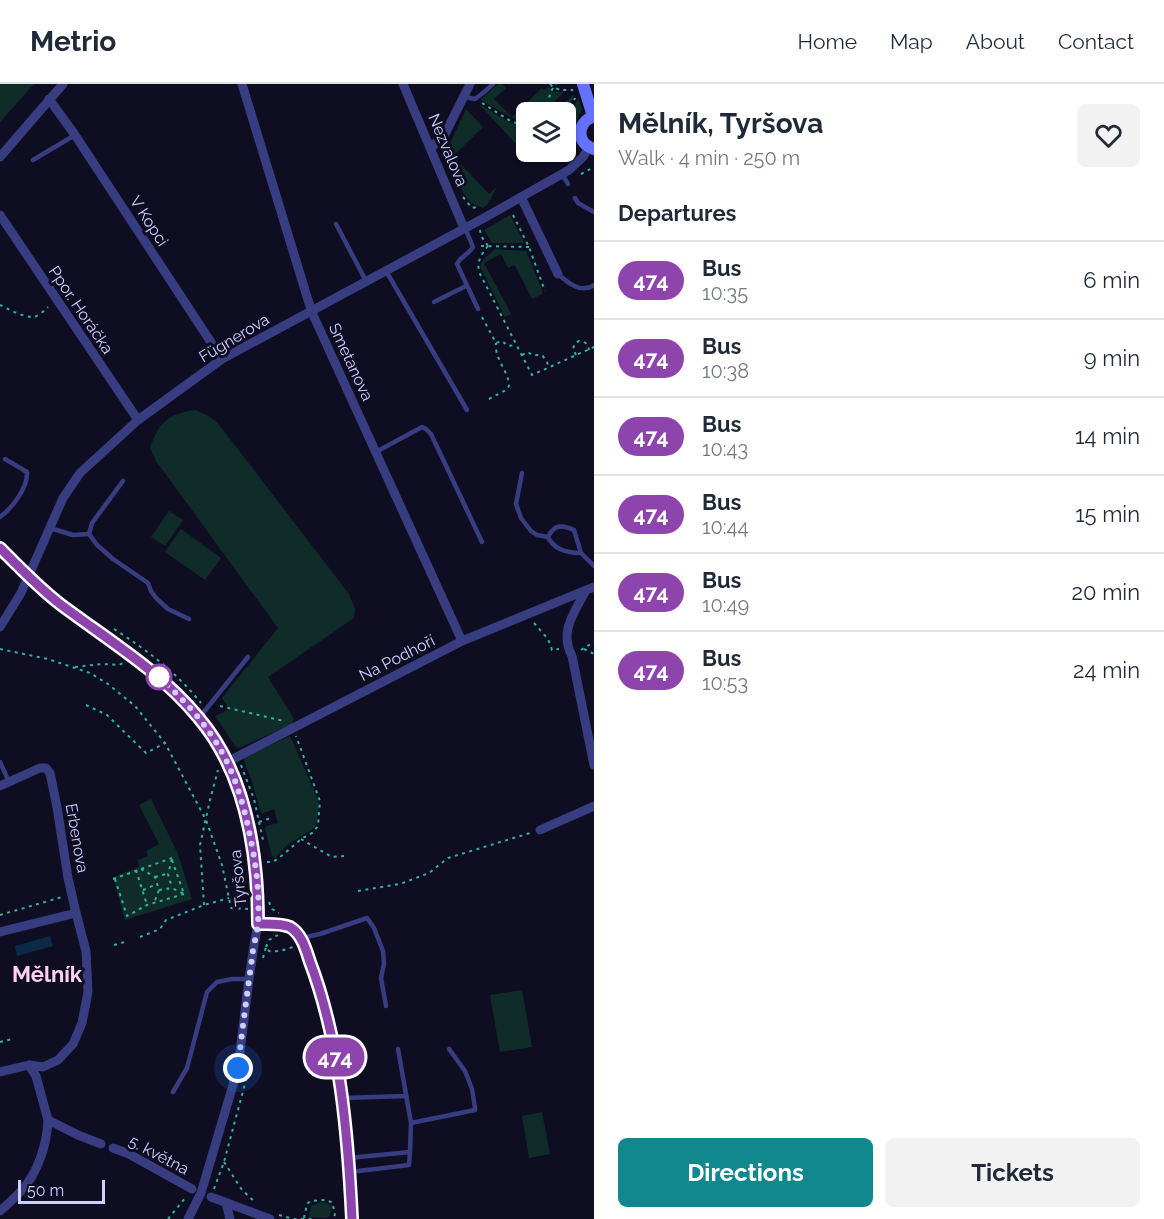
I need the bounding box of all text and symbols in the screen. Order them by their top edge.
text: Metrio [30,25,116,58]
text: Home [798,29,857,54]
text: Map [890,29,933,54]
text: About [966,29,1025,54]
text: Contact [1058,29,1134,54]
map controls [516,102,576,162]
button: layers [516,102,576,162]
button: heart [1077,104,1140,167]
text: Mělník, Tyršova [618,107,823,140]
street label: Nezvalova [424,111,472,189]
text: Walk · 4 min · 250 m [618,146,800,170]
street label: V Kopci [126,192,172,250]
text: Departures [618,200,736,226]
text: Bus [702,255,741,281]
street label: Ppor. Horáčka [45,262,117,358]
text: 6 min [1083,267,1140,293]
text: 474 [634,268,668,293]
text: 10:35 [702,281,748,305]
street label: Fügnerova [195,310,273,366]
street label: Smetanova [325,320,377,404]
text: Bus [702,333,741,359]
text: 9 min [1084,345,1140,371]
text: 474 [634,346,668,371]
text: 10:38 [702,359,749,383]
text: Bus [702,411,741,437]
text: 14 min [1075,423,1140,449]
text: 474 [634,424,668,449]
text: 10:43 [702,437,748,461]
text: Bus [702,489,741,515]
text: 15 min [1075,501,1140,527]
text: 474 [634,502,668,527]
text: 10:44 [702,515,748,539]
text: Bus [702,567,741,593]
text: 20 min [1072,579,1140,605]
text: 474 [634,580,668,605]
text: 10:49 [702,593,749,617]
street label: Na Podhoří [356,631,438,685]
text: Bus [702,645,741,671]
text: 24 min [1073,657,1140,683]
text: 474 [634,658,668,683]
unlabelled marker [146,664,172,690]
text: 10:53 [702,671,748,695]
street label: Erbenova [62,802,92,874]
street label: Tyršova [226,849,250,907]
district label: Mělník [12,961,83,987]
line badge: 474 [300,1038,370,1076]
text: 474 [318,1045,352,1070]
your location [223,1053,253,1083]
street label: 5. května [126,1131,192,1179]
button: Directions [618,1138,873,1207]
button: Tickets [885,1138,1140,1207]
scale bar [18,1177,105,1204]
text: 50 m [27,1181,64,1200]

